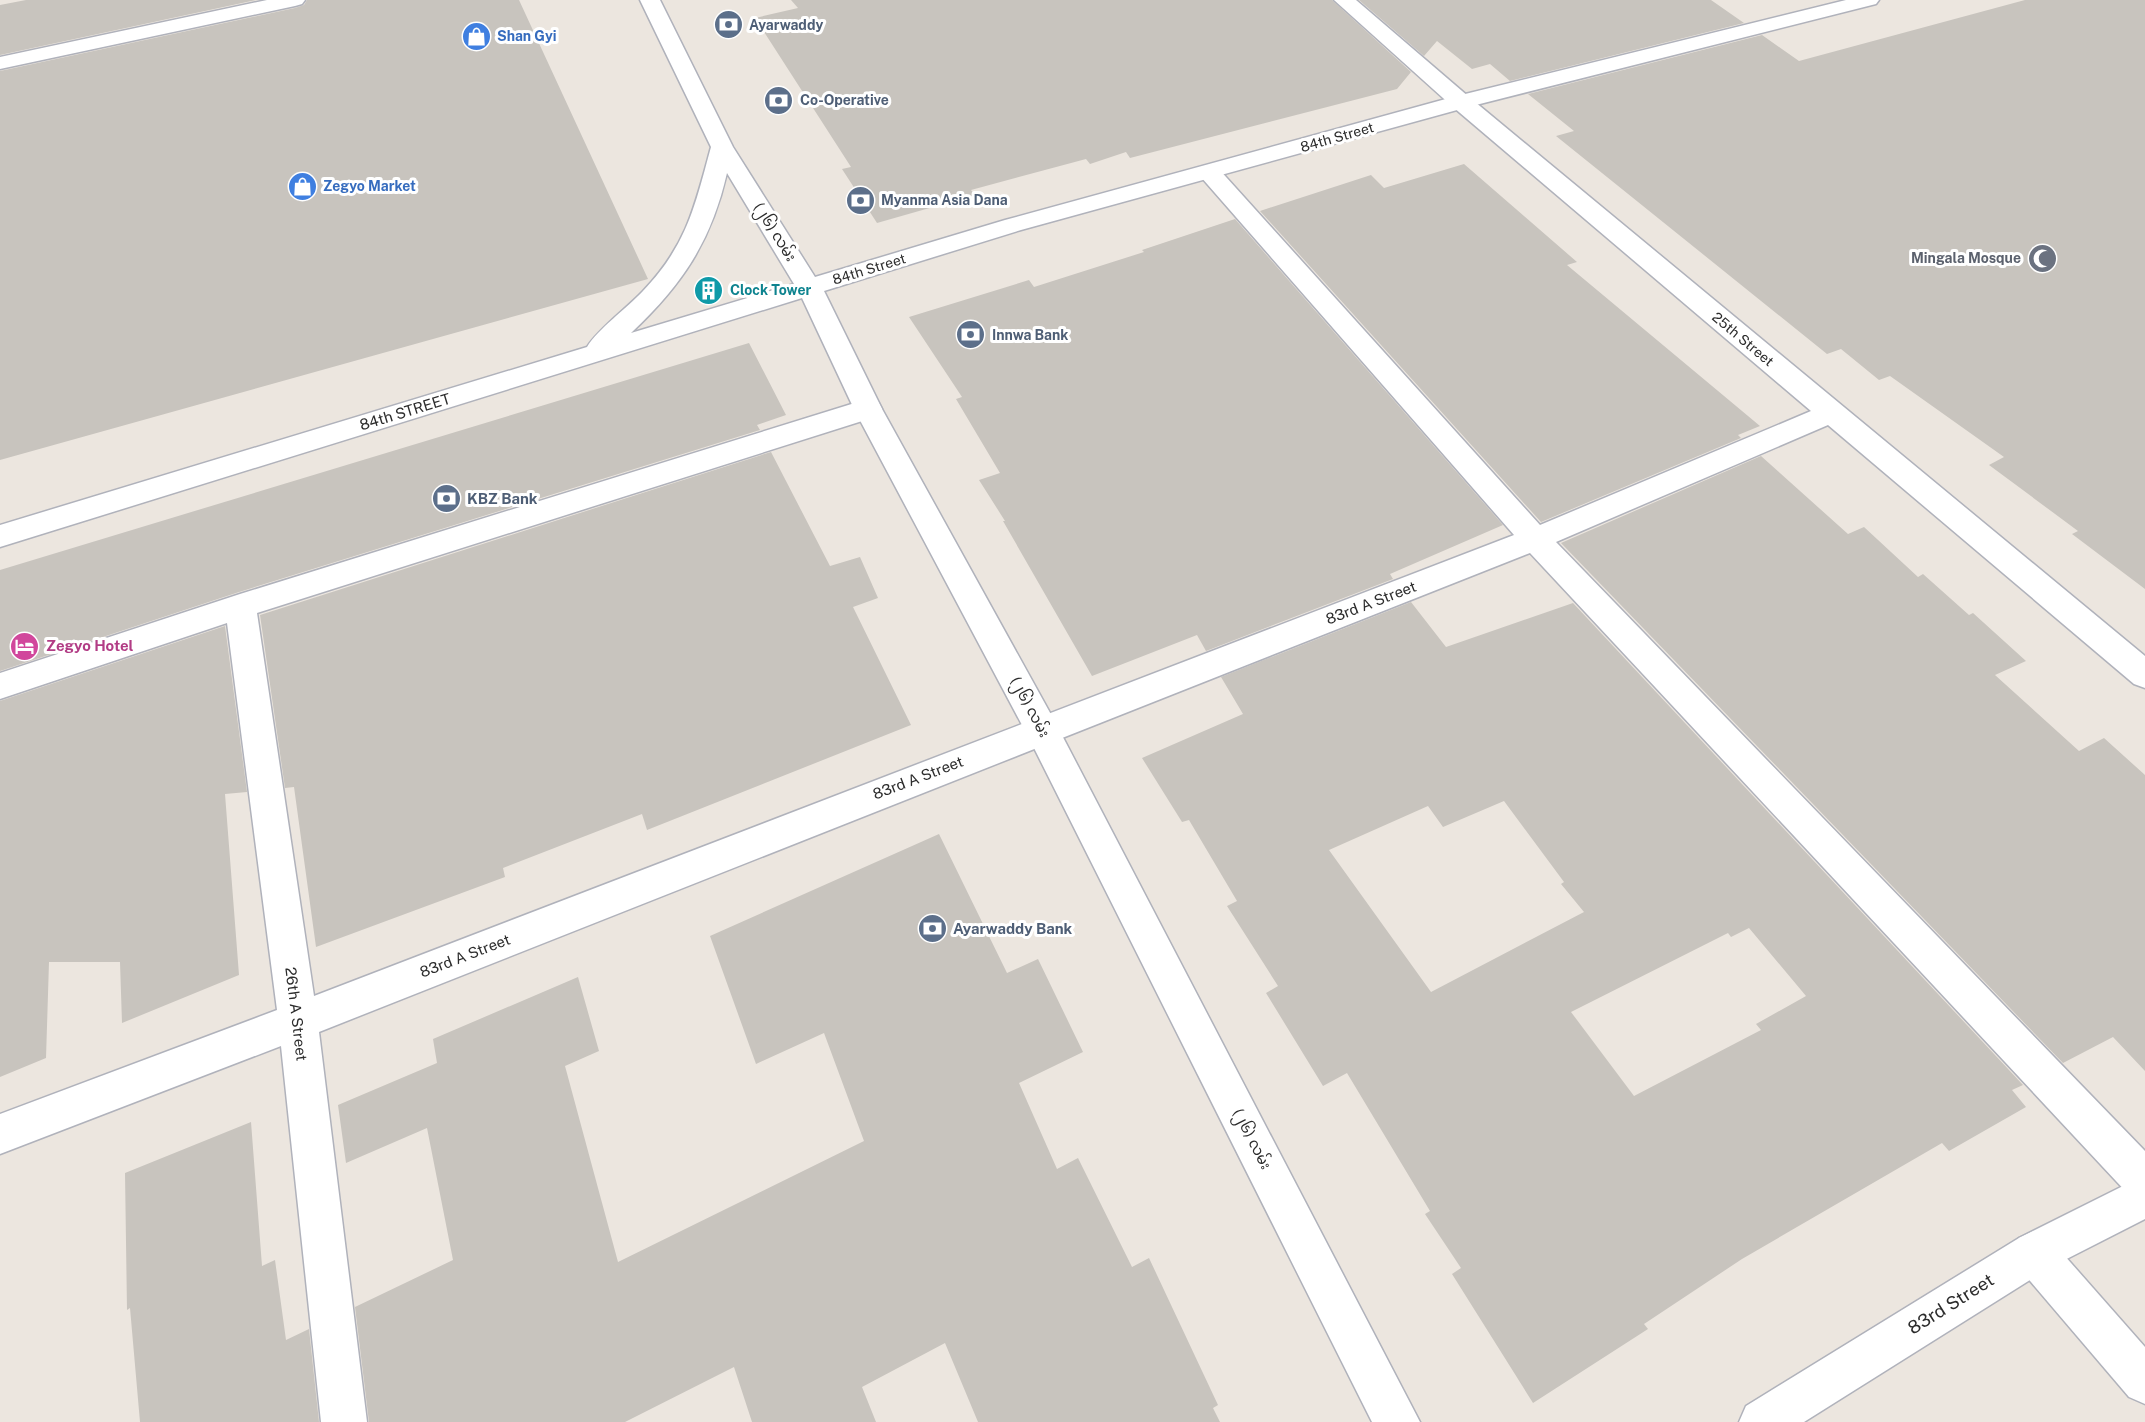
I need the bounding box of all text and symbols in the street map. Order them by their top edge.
bank icon: Ayarwaddy [712,9,744,41]
place label: Ayarwaddy [749,17,823,33]
shop icon: Shan Gyi [460,20,492,52]
place label: Shan Gyi [497,28,557,44]
bank icon: Co-Operative [763,84,795,116]
place label: Co-Operative [800,92,889,108]
street label: 84th Street [1298,119,1376,155]
shop icon: Zegyo Market [286,170,318,202]
place label: Zegyo Market [323,178,416,194]
bank icon: Myanma Asia Dana [844,184,876,216]
place label: Myanma Asia Dana [881,192,1008,208]
street label: (၂၆) လမ်း [747,199,801,266]
mosque icon: Mingala Mosque [2026,242,2058,274]
street label: 84th Street [830,250,908,288]
place label: Mingala Mosque [1911,250,2021,266]
building icon: Clock Tower [693,274,725,306]
place label: Clock Tower [730,282,811,298]
street label: 25th Street [1709,309,1777,369]
bank icon: Innwa Bank [955,319,987,351]
place label: Innwa Bank [992,327,1068,343]
street label: 84th STREET [357,390,452,433]
bank icon: KBZ Bank [430,483,462,515]
place label: KBZ Bank [467,490,538,507]
street label: 83rd A Street [1323,577,1419,628]
hotel icon: Zegyo Hotel [9,630,41,662]
place label: Zegyo Hotel [46,637,134,654]
street label: (၂၆) လမ်း [1004,673,1054,742]
street label: 83rd A Street [870,752,966,803]
bank icon: Ayarwaddy Bank [916,913,948,945]
place label: Ayarwaddy Bank [953,920,1073,937]
street label: 83rd A Street [417,930,513,981]
street label: 26th A Street [282,966,311,1062]
street label: (၂၆) လမ်း [1226,1105,1276,1174]
street label: 83rd Street [1904,1269,1998,1338]

